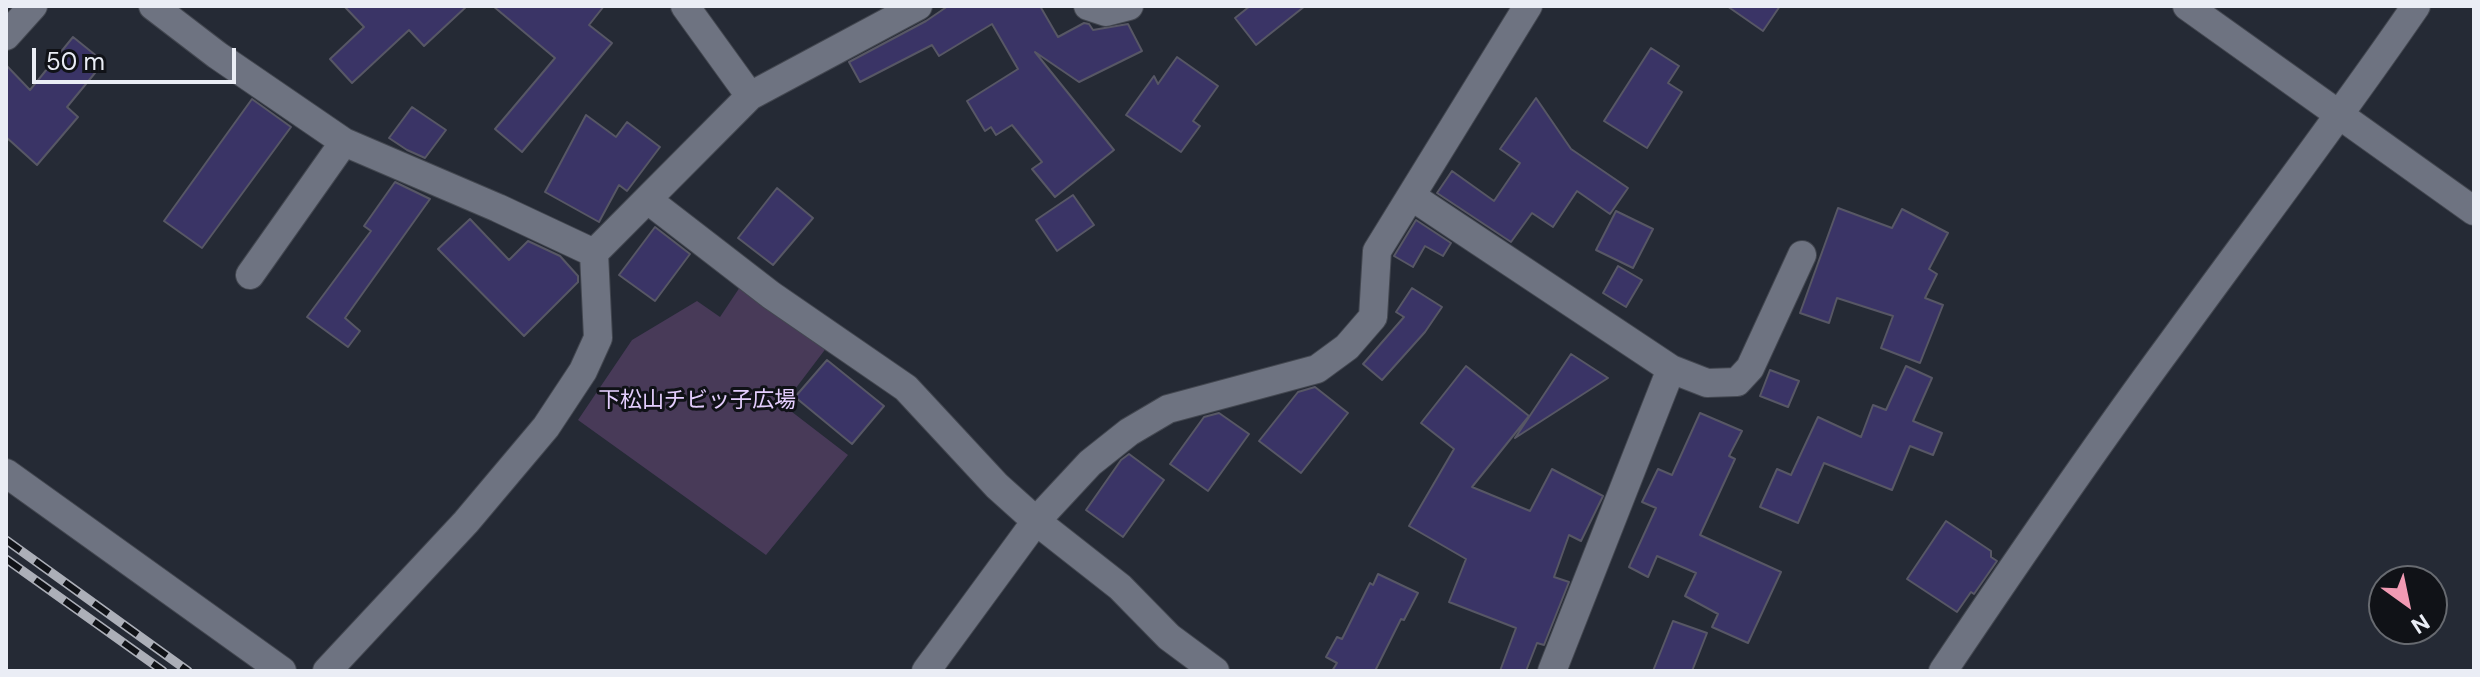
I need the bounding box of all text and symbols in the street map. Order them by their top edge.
scale bar [36,32,240,82]
text: 50 m [46,46,105,77]
park label: 下松山チビッ子広場 [598,388,796,414]
north arrow [2368,565,2448,645]
text: N [2406,607,2435,640]

